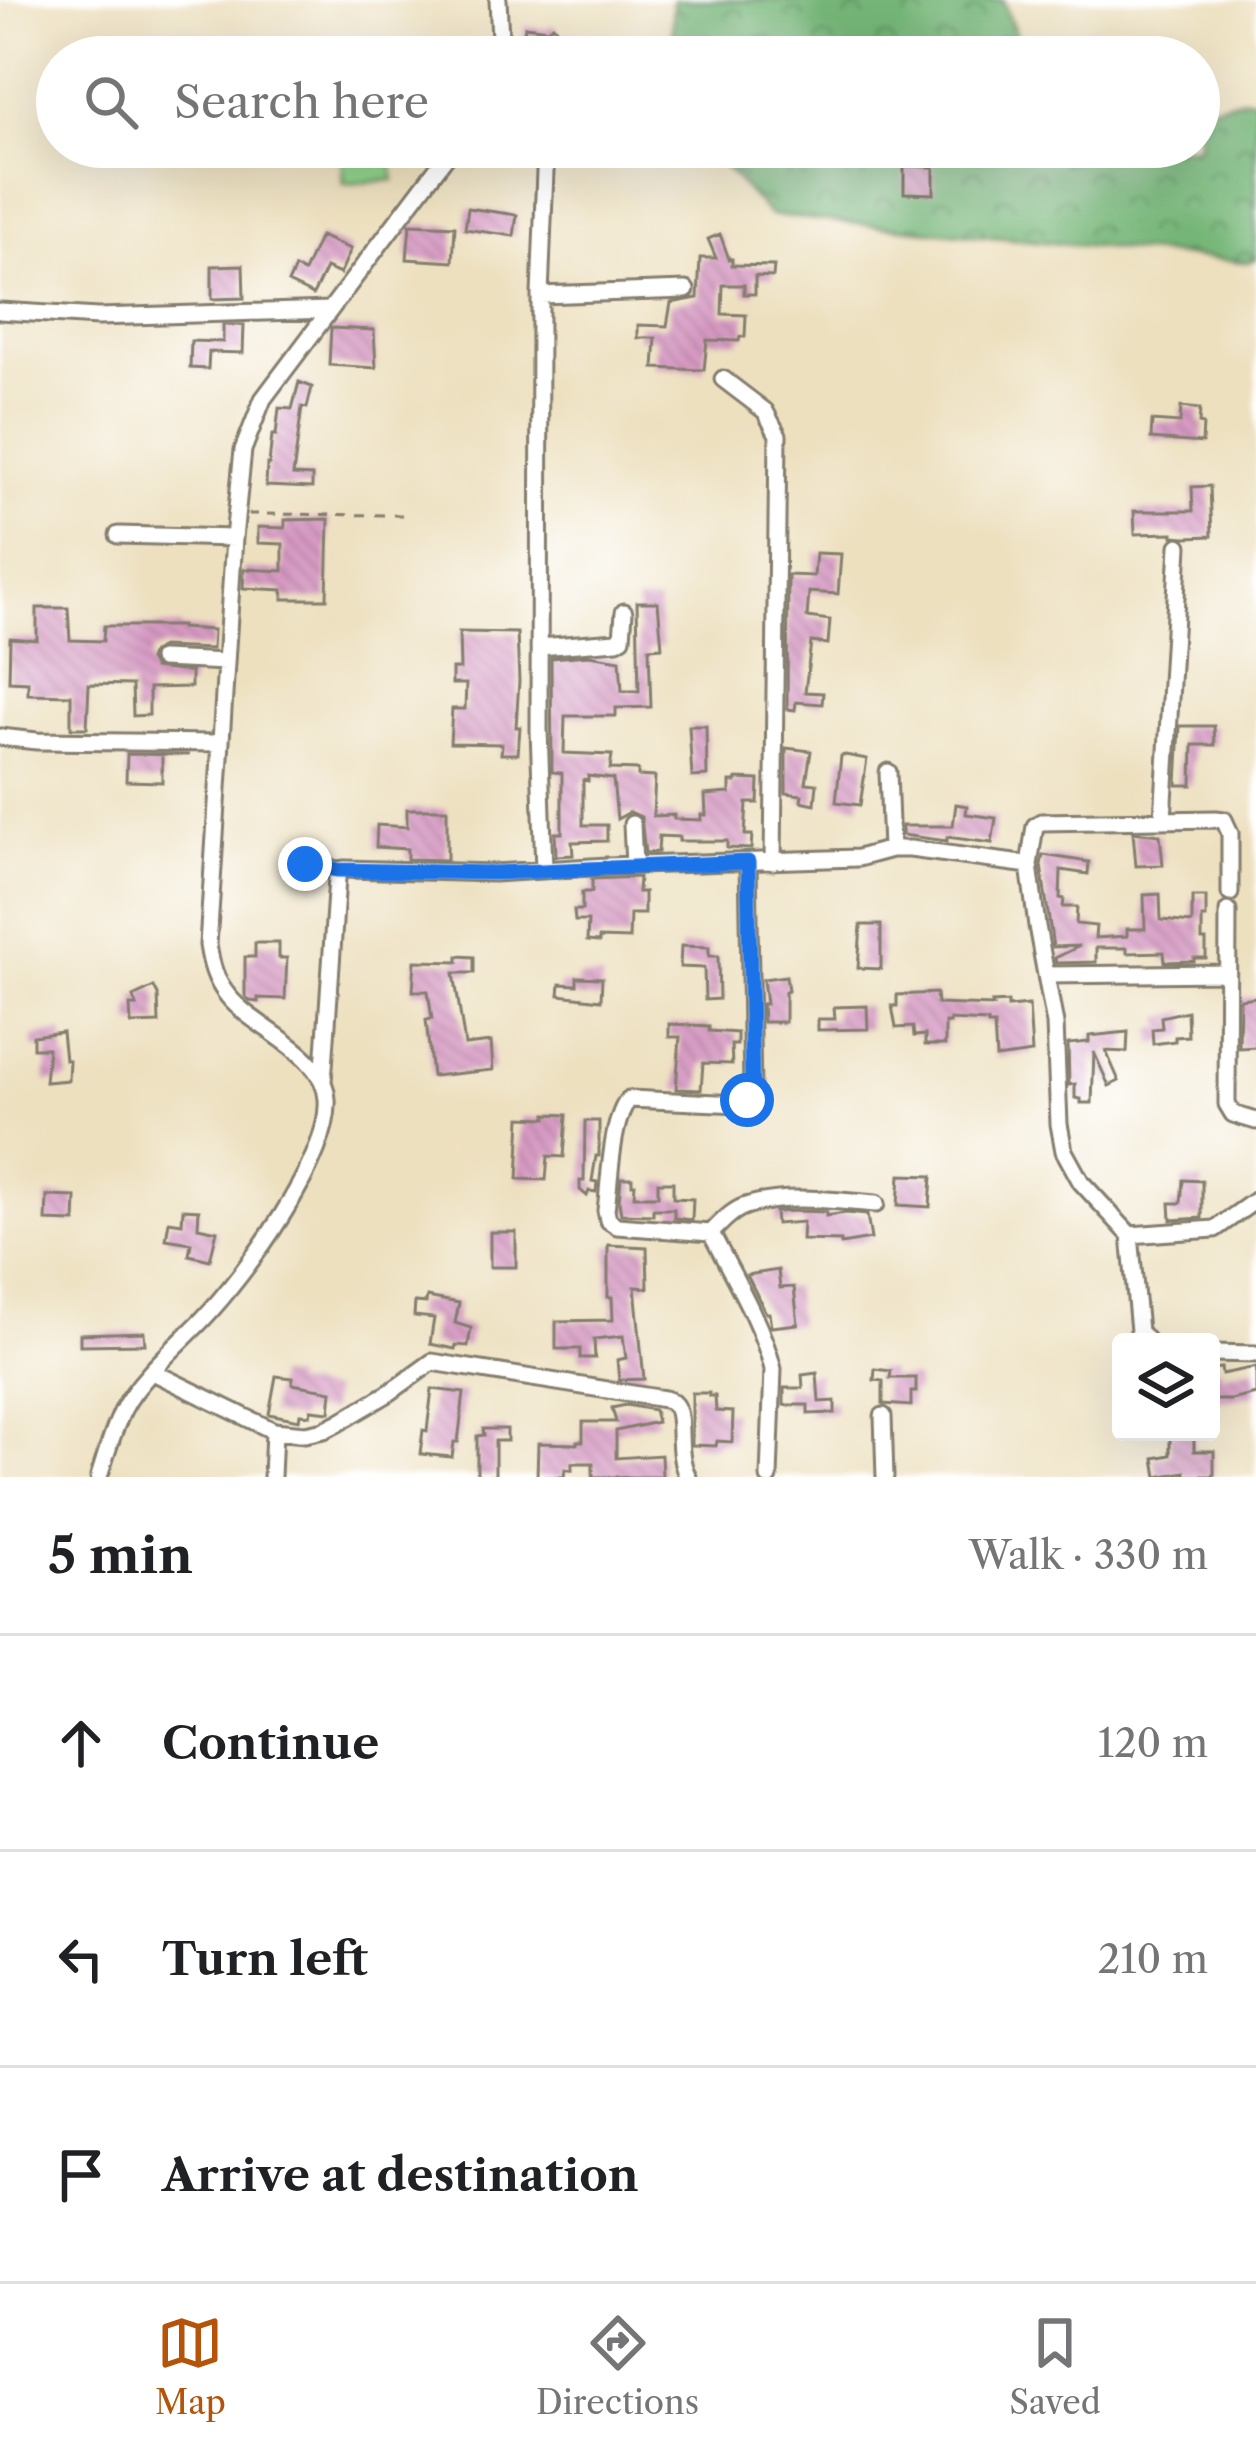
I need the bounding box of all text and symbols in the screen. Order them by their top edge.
search box [36,36,1220,168]
icon: search [78,69,144,135]
text: Search here [174,74,429,130]
route end [278,837,332,891]
route start [720,1073,774,1127]
map controls [1112,1333,1220,1441]
button: layers [1112,1333,1220,1441]
text: 5 min [48,1524,193,1586]
text: Walk · 330 m [969,1531,1208,1579]
icon: ahead [48,1710,114,1776]
text: Continue [162,1715,379,1771]
text: 120 m [1098,1719,1208,1767]
icon: left [48,1926,114,1992]
text: Turn left [162,1931,368,1987]
text: 210 m [1098,1935,1208,1983]
icon: arrive [48,2142,114,2208]
text: Arrive at destination [162,2147,639,2203]
tab: Map [155,2310,226,2423]
tab: Directions [536,2310,699,2423]
tab: Saved [1009,2310,1101,2423]

